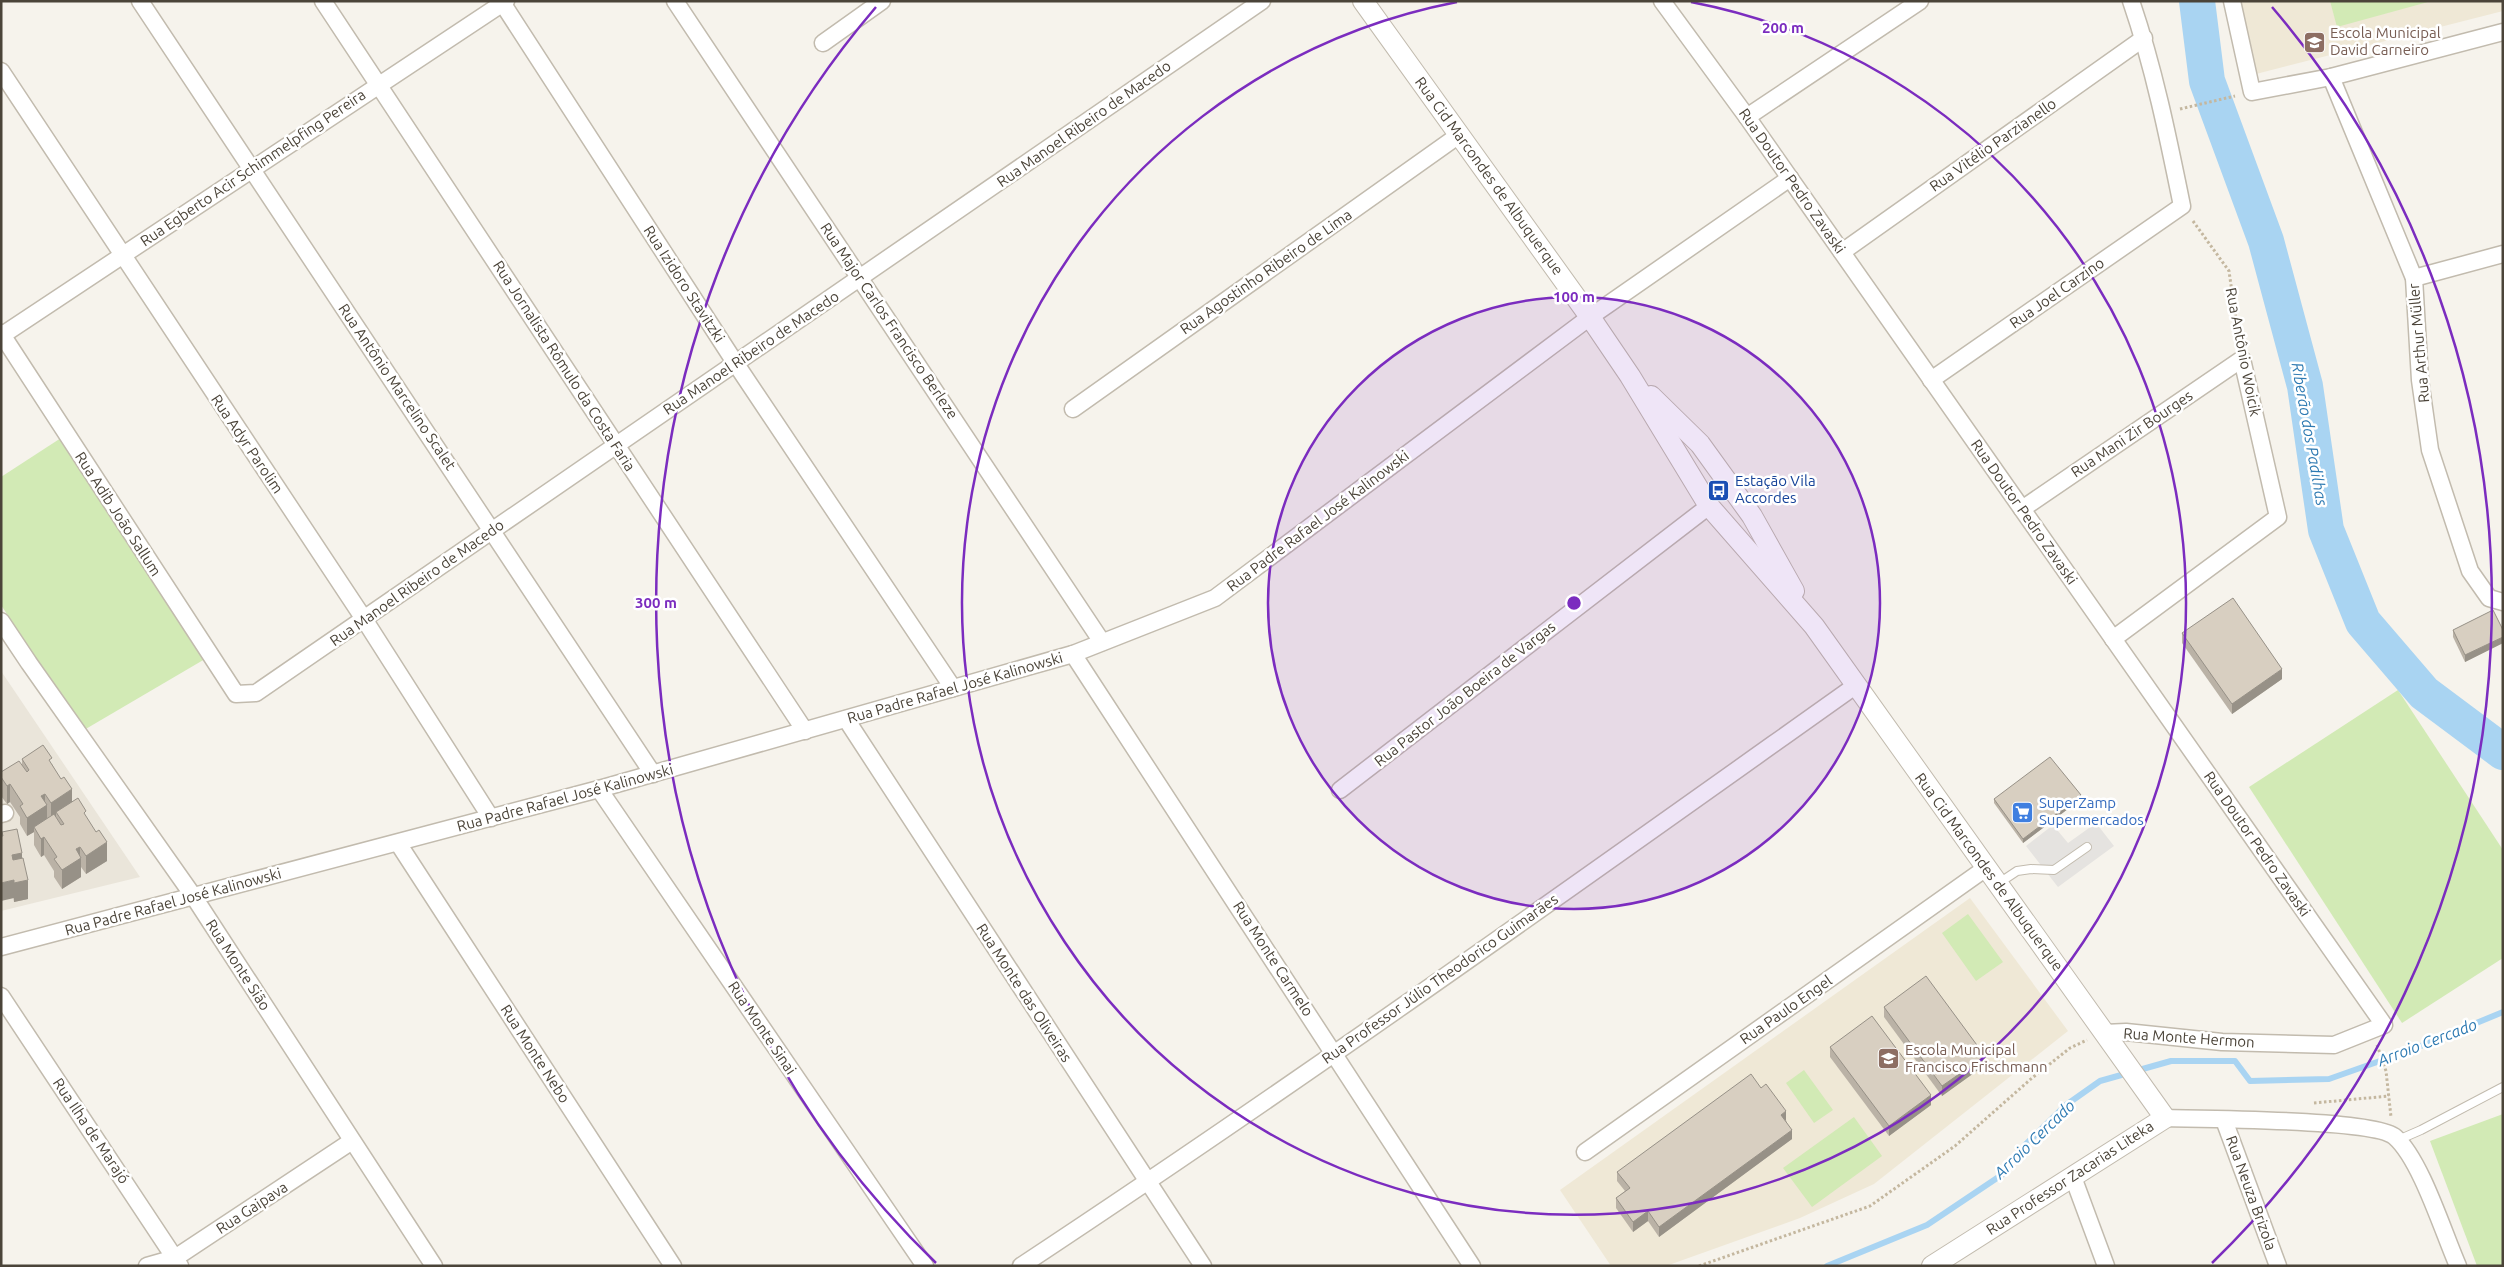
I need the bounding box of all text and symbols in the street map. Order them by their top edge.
text: 200 m [1762,19,1804,36]
place label: Escola Municipal David Carneiro [2330,24,2441,58]
school or university icon: Escola Municipal David Carneiro [2302,30,2326,54]
street label: Rua Manoel Ribeiro de Macedo [993,57,1174,190]
street label: Rua Cid Marcondes de Albuquerque [1412,74,1567,278]
street label: Rua Egberto Acir Schimmelpfing Pereira [137,86,369,250]
street label: Rua Vitélio Parzianello [1926,94,2059,195]
street label: Rua Doutor Pedro Zavaski [1736,105,1849,257]
street label: Rua Agostinho Ribeiro de Lima [1177,206,1355,338]
street label: Rua Major Carlos Francisco Berleze [817,219,962,422]
street label: Rua Izidoro Stavitzki [640,222,728,345]
street label: Rua Joel Carzino [2006,254,2107,331]
street label: Rua Jornalista Rômulo da Costa Faria [490,257,639,474]
street label: Rua Arthur Müller [2405,282,2432,404]
street label: Rua Antônio Woicik [2223,286,2264,418]
street label: Rua Manoel Ribeiro de Macedo [660,287,842,418]
text: 100 m [1553,288,1595,305]
street label: Rua Antônio Marcelino Scalet [335,300,460,473]
water label: Riberão dos Padilhas [2289,361,2332,507]
street label: Rua Mani Zir Bourges [2068,387,2196,481]
street label: Rua Adyr Parolim [208,391,287,496]
street label: Rua Doutor Pedro Zavaski [1968,436,2081,588]
street label: Rua Padre Rafael José Kalinowski [1223,447,1412,595]
street label: Rua Adib João Sallum [72,449,165,579]
place label: Estação Vila Accordes [1735,472,1816,506]
bus stop icon: Estação Vila Accordes [1707,478,1731,502]
street label: Rua Manoel Ribeiro de Macedo [326,516,507,649]
text: 300 m [635,594,677,611]
centre of rings [1565,594,1583,612]
street label: Rua Pastor João Boeira de Vargas [1371,618,1559,770]
street label: Rua Padre Rafael José Kalinowski [845,649,1065,726]
street label: Rua Padre Rafael José Kalinowski [455,760,675,835]
street label: Rua Doutor Pedro Zavaski [2201,768,2314,920]
street label: Rua Cid Marcondes de Albuquerque [1912,770,2067,974]
place label: SuperZamp Supermercados [2039,794,2144,828]
supermarket icon: SuperZamp Supermercados [2011,800,2035,824]
street label: Rua Padre Rafael José Kalinowski [63,864,283,939]
street label: Rua Professor Júlio Theodorico Guimarães [1318,890,1561,1067]
street label: Rua Monte Carmelo [1230,898,1317,1019]
street label: Rua Monte Sião [203,916,274,1013]
street label: Rua Monte das Oliveiras [973,920,1076,1065]
street label: Rua Paulo Engel [1737,972,1835,1048]
street label: Rua Monte Sinai [725,978,800,1077]
street label: Rua Monte Nebo [497,1001,573,1106]
water label: Arroio Cercado [2374,1015,2479,1070]
street label: Rua Monte Hermon [2123,1024,2255,1051]
place label: Escola Municipal Francisco Frischmann [1905,1041,2048,1075]
school or university icon: Escola Municipal Francisco Frischmann [1877,1047,1901,1071]
street label: Rua Ilha de Marajó [50,1075,133,1187]
water label: Arroio Cercado [1989,1096,2078,1183]
street label: Rua Professor Zacarias Liteka [1983,1117,2157,1238]
street label: Rua Neuza Brizola [2223,1133,2280,1252]
street label: Rua Gaipava [213,1178,291,1237]

